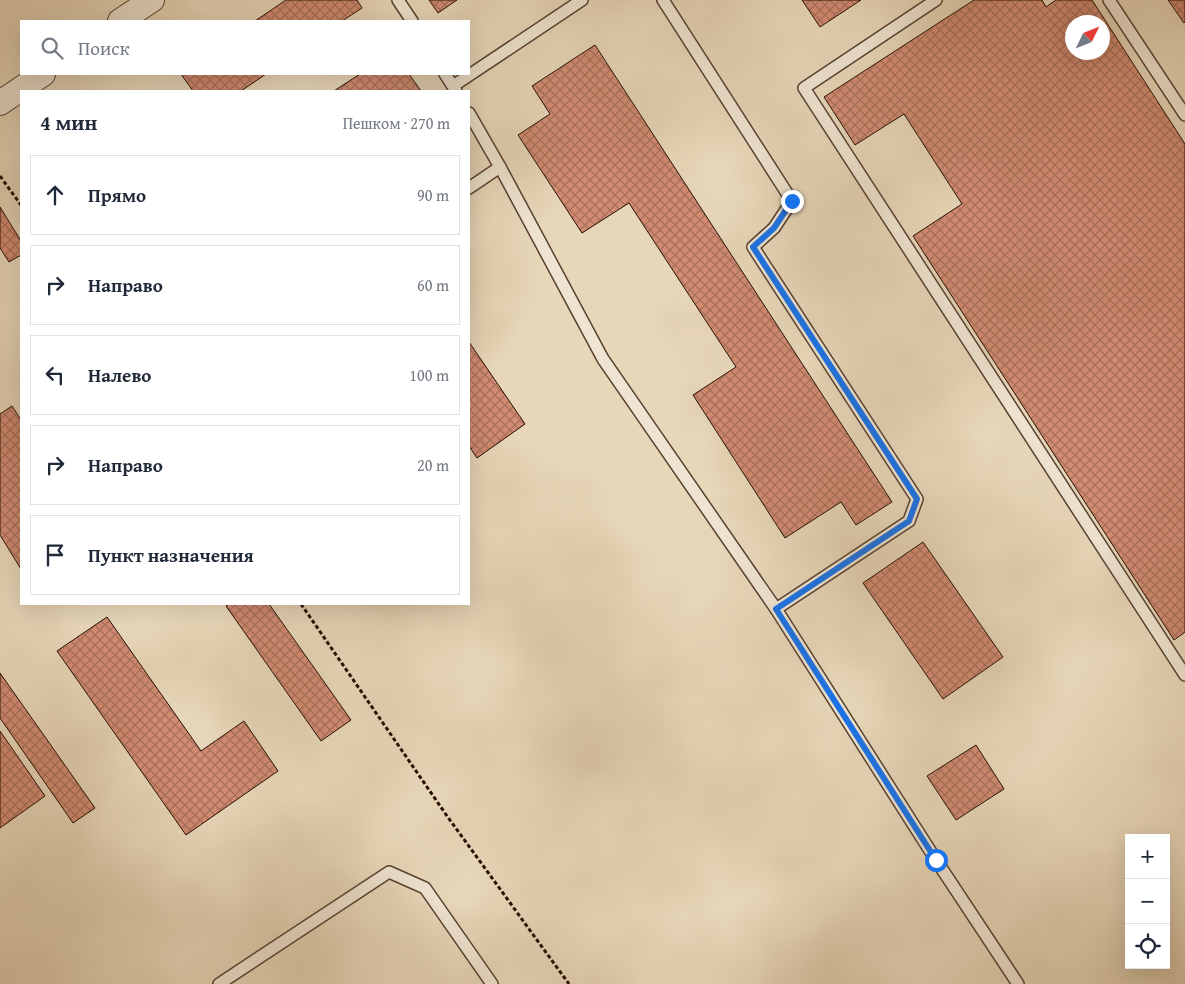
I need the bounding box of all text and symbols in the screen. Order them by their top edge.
north arrow [1065,15,1110,60]
search box [20,20,470,75]
icon: search [38,34,66,62]
text: Поиск [78,34,130,62]
text: 4 мин [40,107,97,138]
text: Пешком · 270 m [343,111,450,135]
icon: ahead [41,181,69,209]
text: Прямо [88,181,146,209]
text: 90 m [417,183,449,207]
route end [781,190,804,213]
icon: right [41,271,69,299]
text: Направо [88,271,163,299]
text: 60 m [417,273,449,297]
icon: left [41,361,69,389]
text: Налево [88,361,151,389]
text: 100 m [409,363,449,387]
icon: right [41,451,69,479]
text: Направо [88,451,163,479]
text: 20 m [417,453,449,477]
icon: arrive [41,541,69,569]
text: Пункт назначения [88,541,254,569]
map controls [1125,834,1170,969]
button: + [1125,834,1170,879]
route start [925,849,948,872]
button: − [1125,879,1170,924]
button: locate [1125,924,1170,969]

